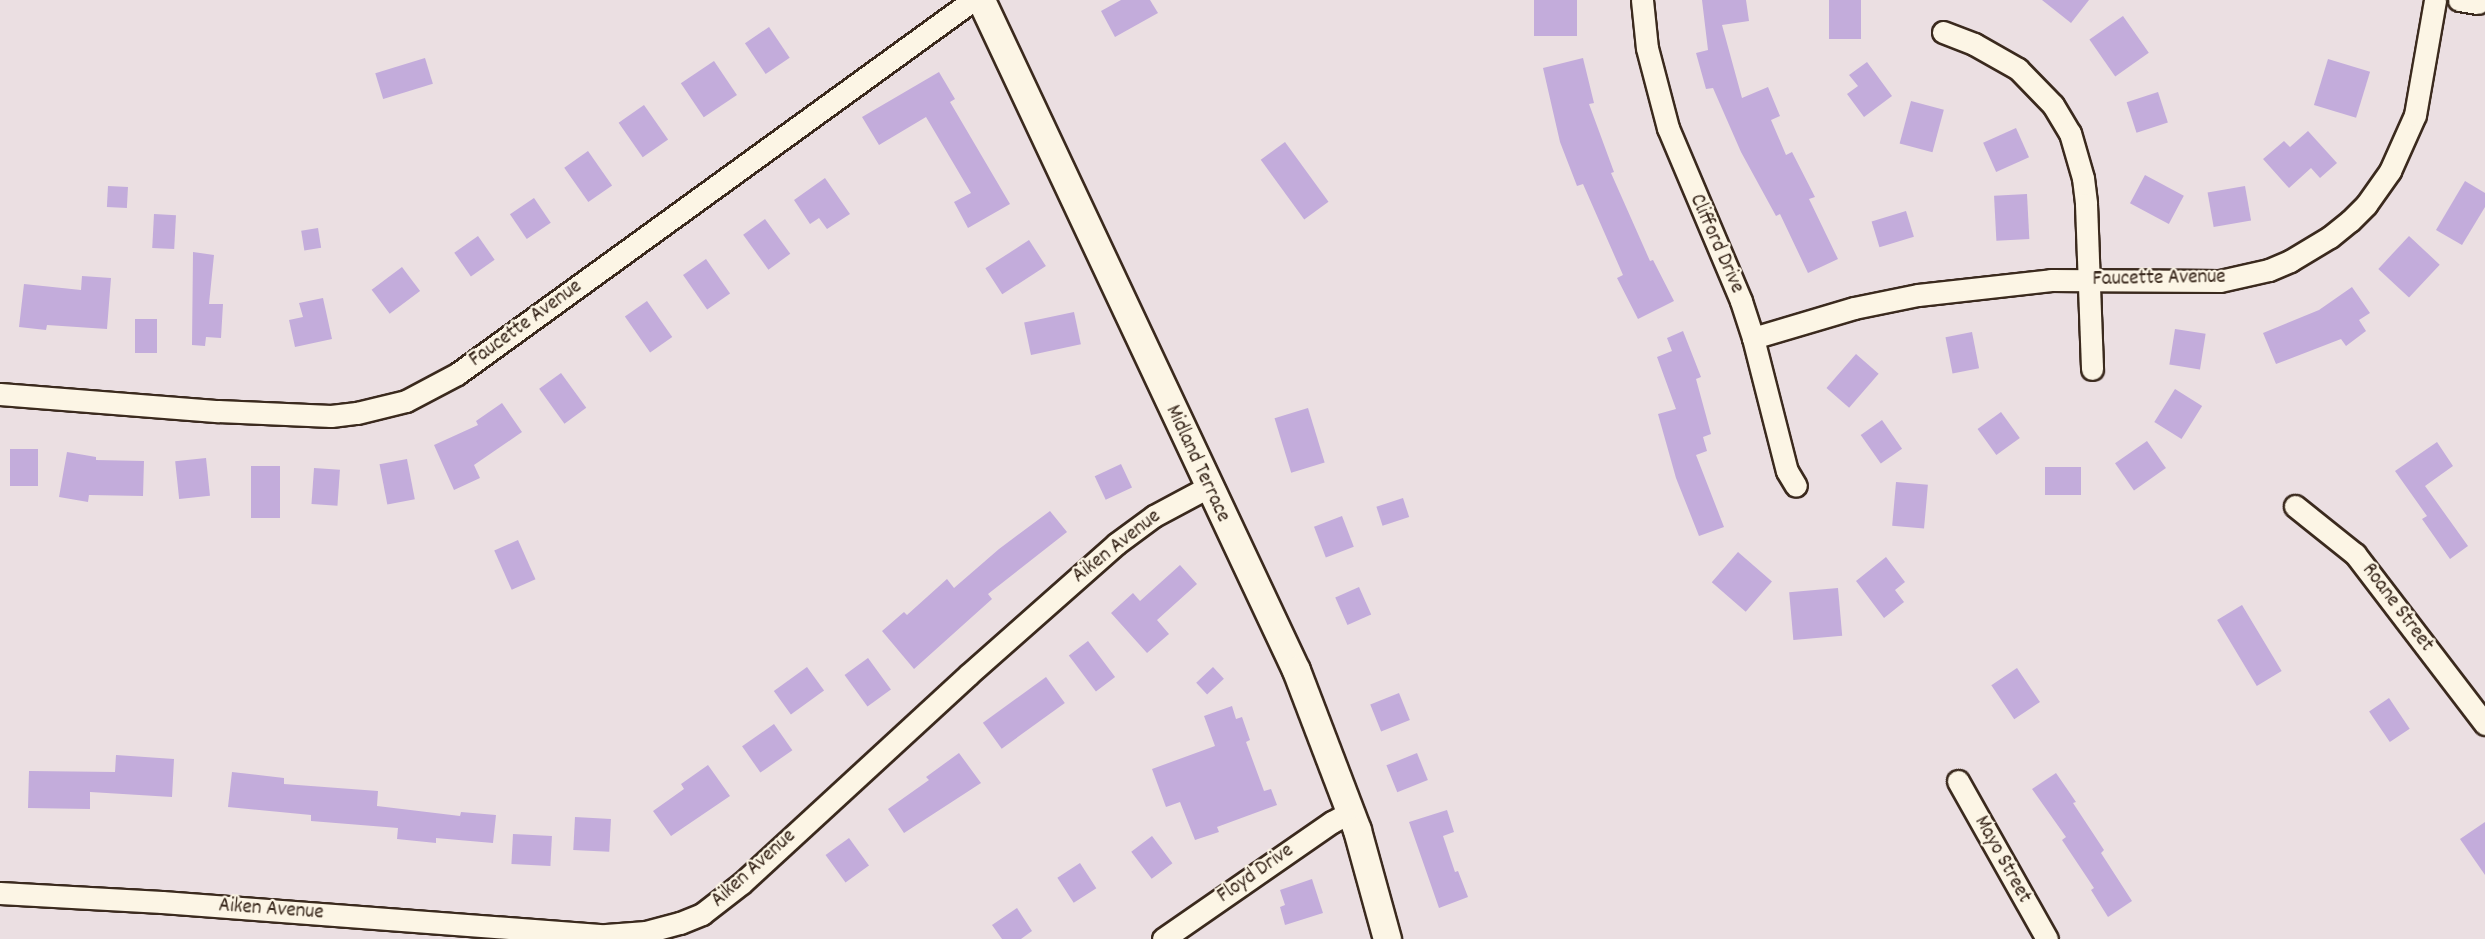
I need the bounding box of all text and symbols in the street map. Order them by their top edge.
street label: Clifford Drive [1683,191,1749,297]
street label: Faucette Avenue [2092,265,2226,293]
street label: Faucette Avenue [465,275,587,373]
street label: Midland Terrace [1159,402,1235,526]
street label: Aiken Avenue [1068,505,1166,589]
street label: Roane Street [2356,559,2438,657]
street label: Mayo Street [1968,812,2036,908]
street label: Aiken Avenue [707,824,801,914]
street label: Floyd Drive [1213,839,1299,909]
street label: Aiken Avenue [218,894,324,926]

